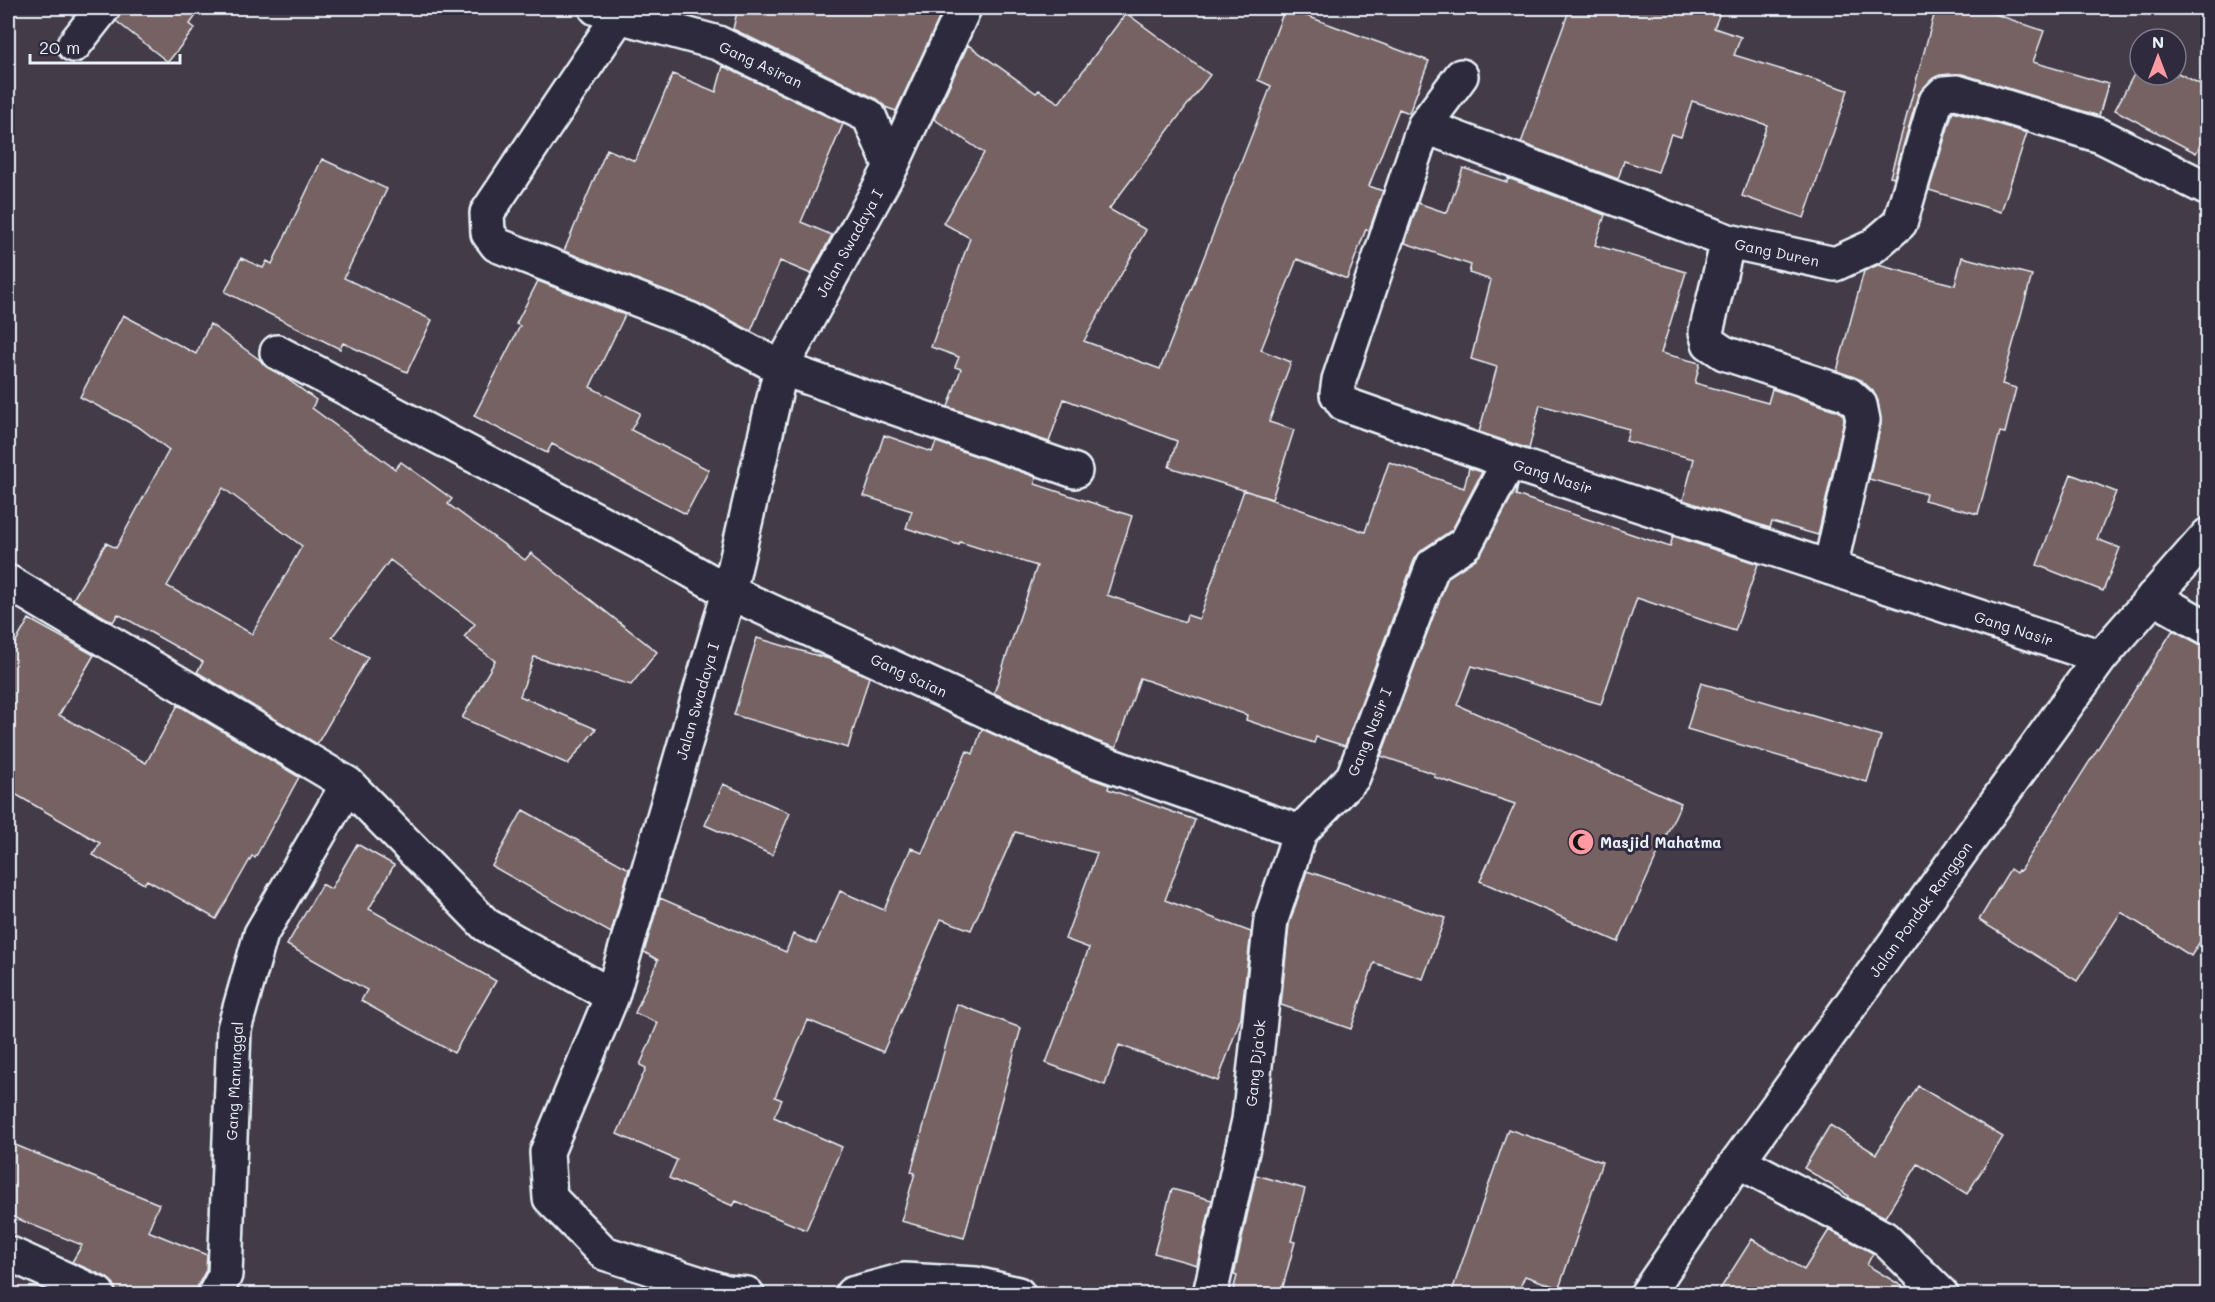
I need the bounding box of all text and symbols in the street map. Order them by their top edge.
scale bar [30,27,180,65]
north arrow [2128,27,2188,87]
text: N [2152,31,2164,52]
text: 20 m [39,35,80,59]
street label: Gang Asiran [716,36,806,92]
street label: Jalan Swadaya I [811,185,887,301]
street label: Gang Duren [1733,233,1821,271]
street label: Gang Nasir [1511,454,1595,498]
street label: Gang Nasir [1972,606,2056,650]
street label: Jalan Swadaya I [671,640,723,762]
street label: Gang Saian [867,649,951,701]
street label: Gang Nasir I [1342,685,1396,779]
mosque icon: Masjid Mahatma [1566,827,1596,857]
place label: Masjid Mahatma [1600,832,1722,852]
street label: Jalan Pondok Ranggon [1864,837,1976,981]
street label: Gang Dja'ok [1241,1019,1270,1107]
street label: Gang Manunggal [221,1021,247,1141]

